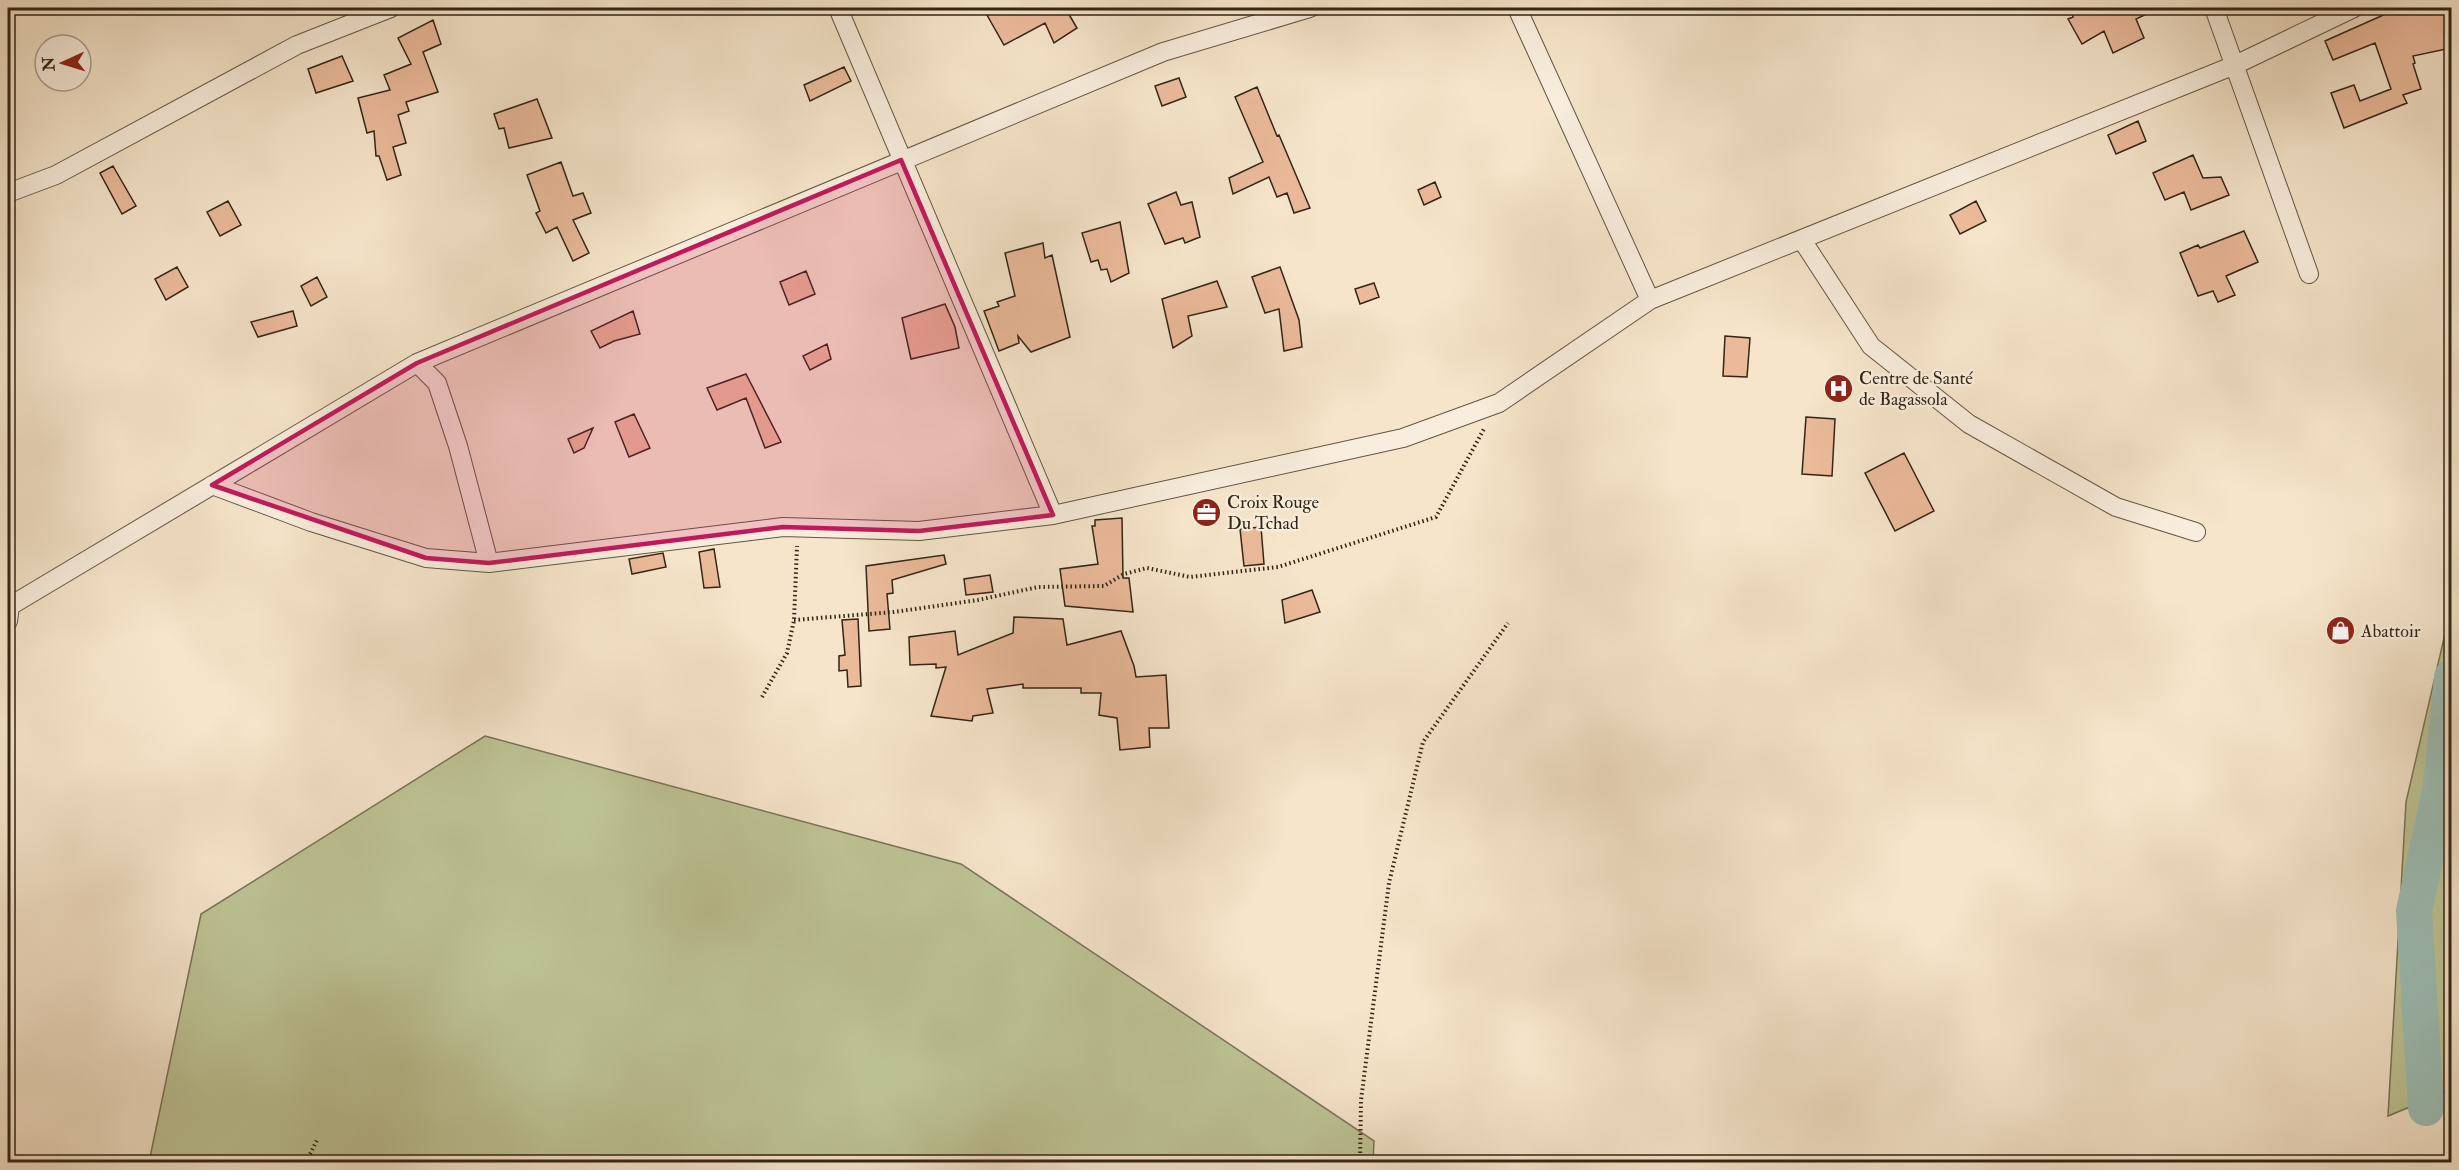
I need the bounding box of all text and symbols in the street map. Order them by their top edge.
north arrow [33,33,93,93]
text: N [39,55,60,73]
place label: Centre de Santé de Bagassola [1859,367,1973,411]
hospital icon: Centre de Santé de Bagassola [1822,372,1854,404]
place label: Croix Rouge Du Tchad [1227,491,1319,535]
office icon: Croix Rouge Du Tchad [1190,496,1222,528]
shop icon: Abattoir [2324,615,2356,647]
place label: Abattoir [2360,620,2421,643]

